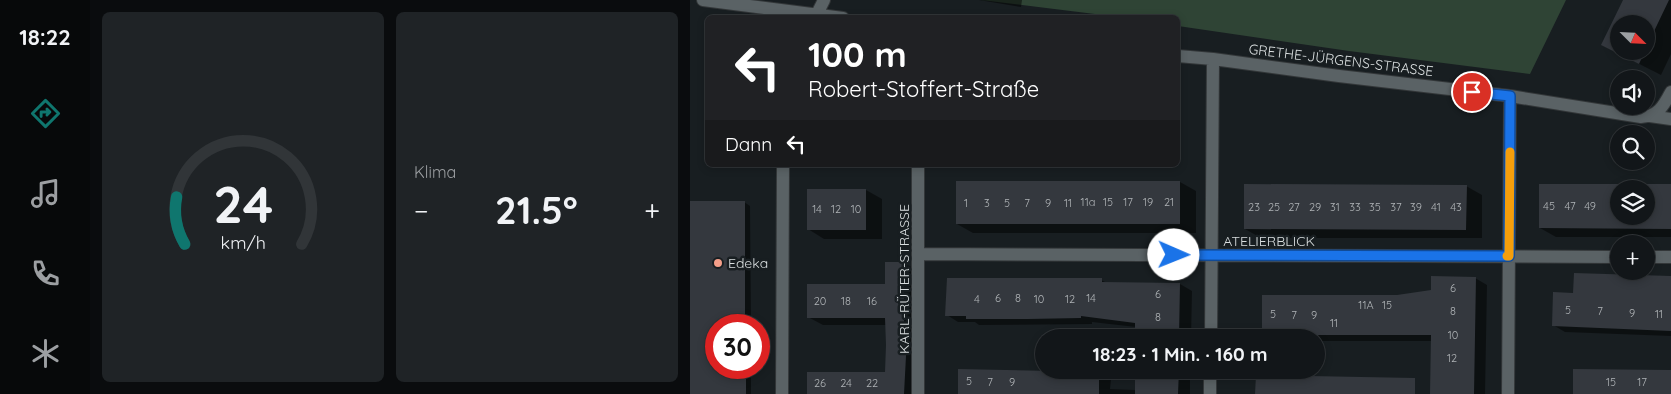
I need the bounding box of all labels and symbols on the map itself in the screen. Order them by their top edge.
north arrow [1610,15,1655,60]
street label: GRETHE-JÜRGENS-STRASSE [1248,40,1434,80]
pin [1451,71,1493,113]
house number: 11a [1081,195,1095,209]
house number: 15 [1103,195,1113,209]
house number: 17 [1123,195,1133,209]
house number: 19 [1143,195,1153,209]
house number: 21 [1164,195,1174,209]
house number: 1 [964,196,968,210]
house number: 3 [984,196,990,210]
house number: 5 [1004,196,1010,210]
house number: 7 [1024,196,1030,210]
house number: 9 [1045,196,1051,210]
house number: 11 [1064,196,1072,210]
house number: 45 [1543,199,1555,213]
house number: 47 [1564,199,1576,213]
house number: 49 [1584,199,1596,213]
house number: 23 [1248,200,1260,214]
house number: 25 [1268,200,1280,214]
house number: 27 [1288,200,1300,214]
house number: 29 [1309,200,1321,214]
house number: 31 [1330,200,1340,214]
house number: 33 [1349,200,1361,214]
house number: 35 [1369,200,1381,214]
house number: 37 [1390,200,1402,214]
house number: 39 [1410,200,1422,214]
house number: 41 [1431,200,1441,214]
house number: 43 [1450,200,1462,214]
house number: 14 [812,202,822,216]
house number: 12 [831,202,841,216]
house number: 10 [851,202,861,216]
street label: KARL-RÜTER-STRASSE [895,204,913,354]
position arrow [1147,228,1199,280]
street label: ATELIERBLICK [1223,232,1315,250]
place label: Edeka [728,254,768,272]
marker: Edeka [712,257,724,269]
house number: 6 [1450,281,1456,295]
house number: 6 [1155,287,1161,301]
house number: 6 [995,291,1001,305]
house number: 8 [1015,291,1021,305]
house number: 14 [1086,291,1096,305]
house number: 4 [974,292,980,306]
house number: 10 [1034,292,1044,306]
house number: 12 [1065,292,1075,306]
house number: 20 [814,294,826,308]
house number: 18 [841,294,851,308]
house number: 16 [867,294,877,308]
house number: 11A [1358,298,1374,312]
house number: 15 [1382,298,1392,312]
house number: 5 [1565,303,1571,317]
house number: 8 [1450,304,1456,318]
house number: 7 [1597,304,1603,318]
house number: 9 [1629,306,1635,320]
house number: 5 [1270,307,1276,321]
house number: 11 [1655,307,1663,321]
house number: 7 [1291,308,1297,322]
house number: 9 [1311,308,1317,322]
house number: 8 [1155,310,1161,324]
speed limit sign: 30 [705,314,770,379]
house number: 11 [1330,316,1338,330]
house number: 10 [1448,328,1458,342]
house number: 12 [1447,351,1457,365]
house number: 5 [966,374,972,388]
house number: 7 [987,375,993,389]
house number: 9 [1009,375,1015,389]
house number: 15 [1606,375,1616,389]
house number: 17 [1637,375,1647,389]
house number: 26 [814,376,826,390]
house number: 24 [840,376,852,390]
house number: 22 [866,376,878,390]

